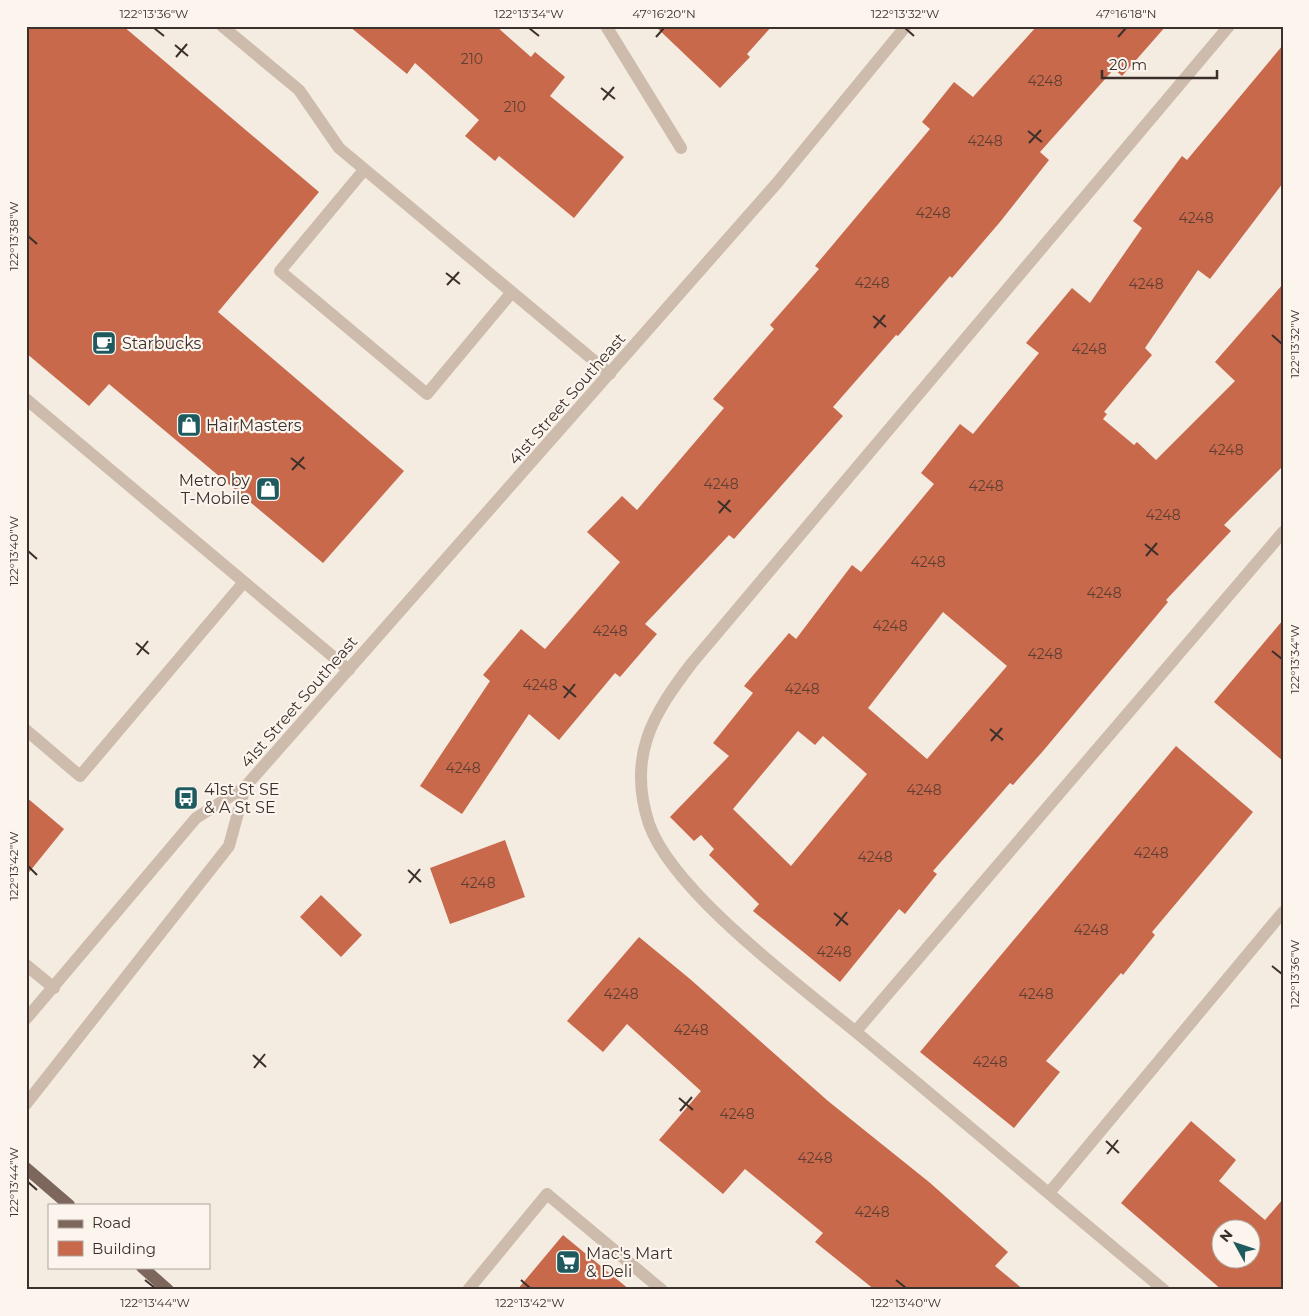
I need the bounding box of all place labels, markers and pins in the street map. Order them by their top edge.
cafe icon: Starbucks [91,330,117,356]
place label: Starbucks [122,334,202,353]
shop icon: HairMasters [176,412,202,438]
place label: HairMasters [206,416,302,435]
place label: Metro by T-Mobile [179,471,250,508]
shop icon: Metro by T-Mobile [255,476,281,502]
place label: 41st St SE & A St SE [204,780,280,817]
bus stop icon: 41st St SE & A St SE [173,785,199,811]
place label: Mac's Mart & Deli [586,1244,673,1281]
supermarket icon: Mac's Mart & Deli [555,1249,581,1275]

